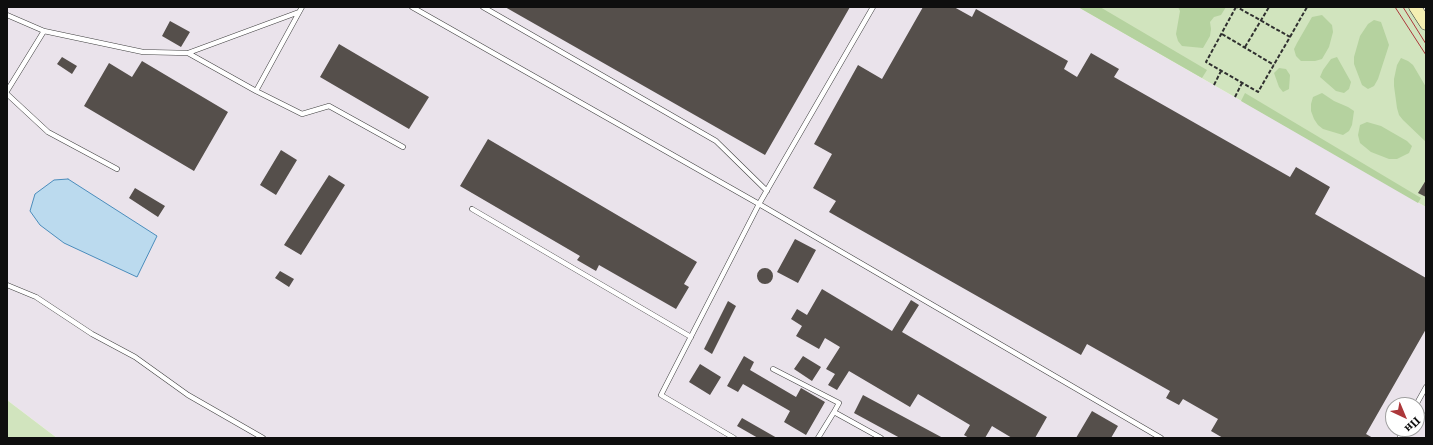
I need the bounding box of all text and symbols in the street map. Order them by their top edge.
north arrow [1385,397,1425,437]
text: Пн [1402,414,1423,436]

